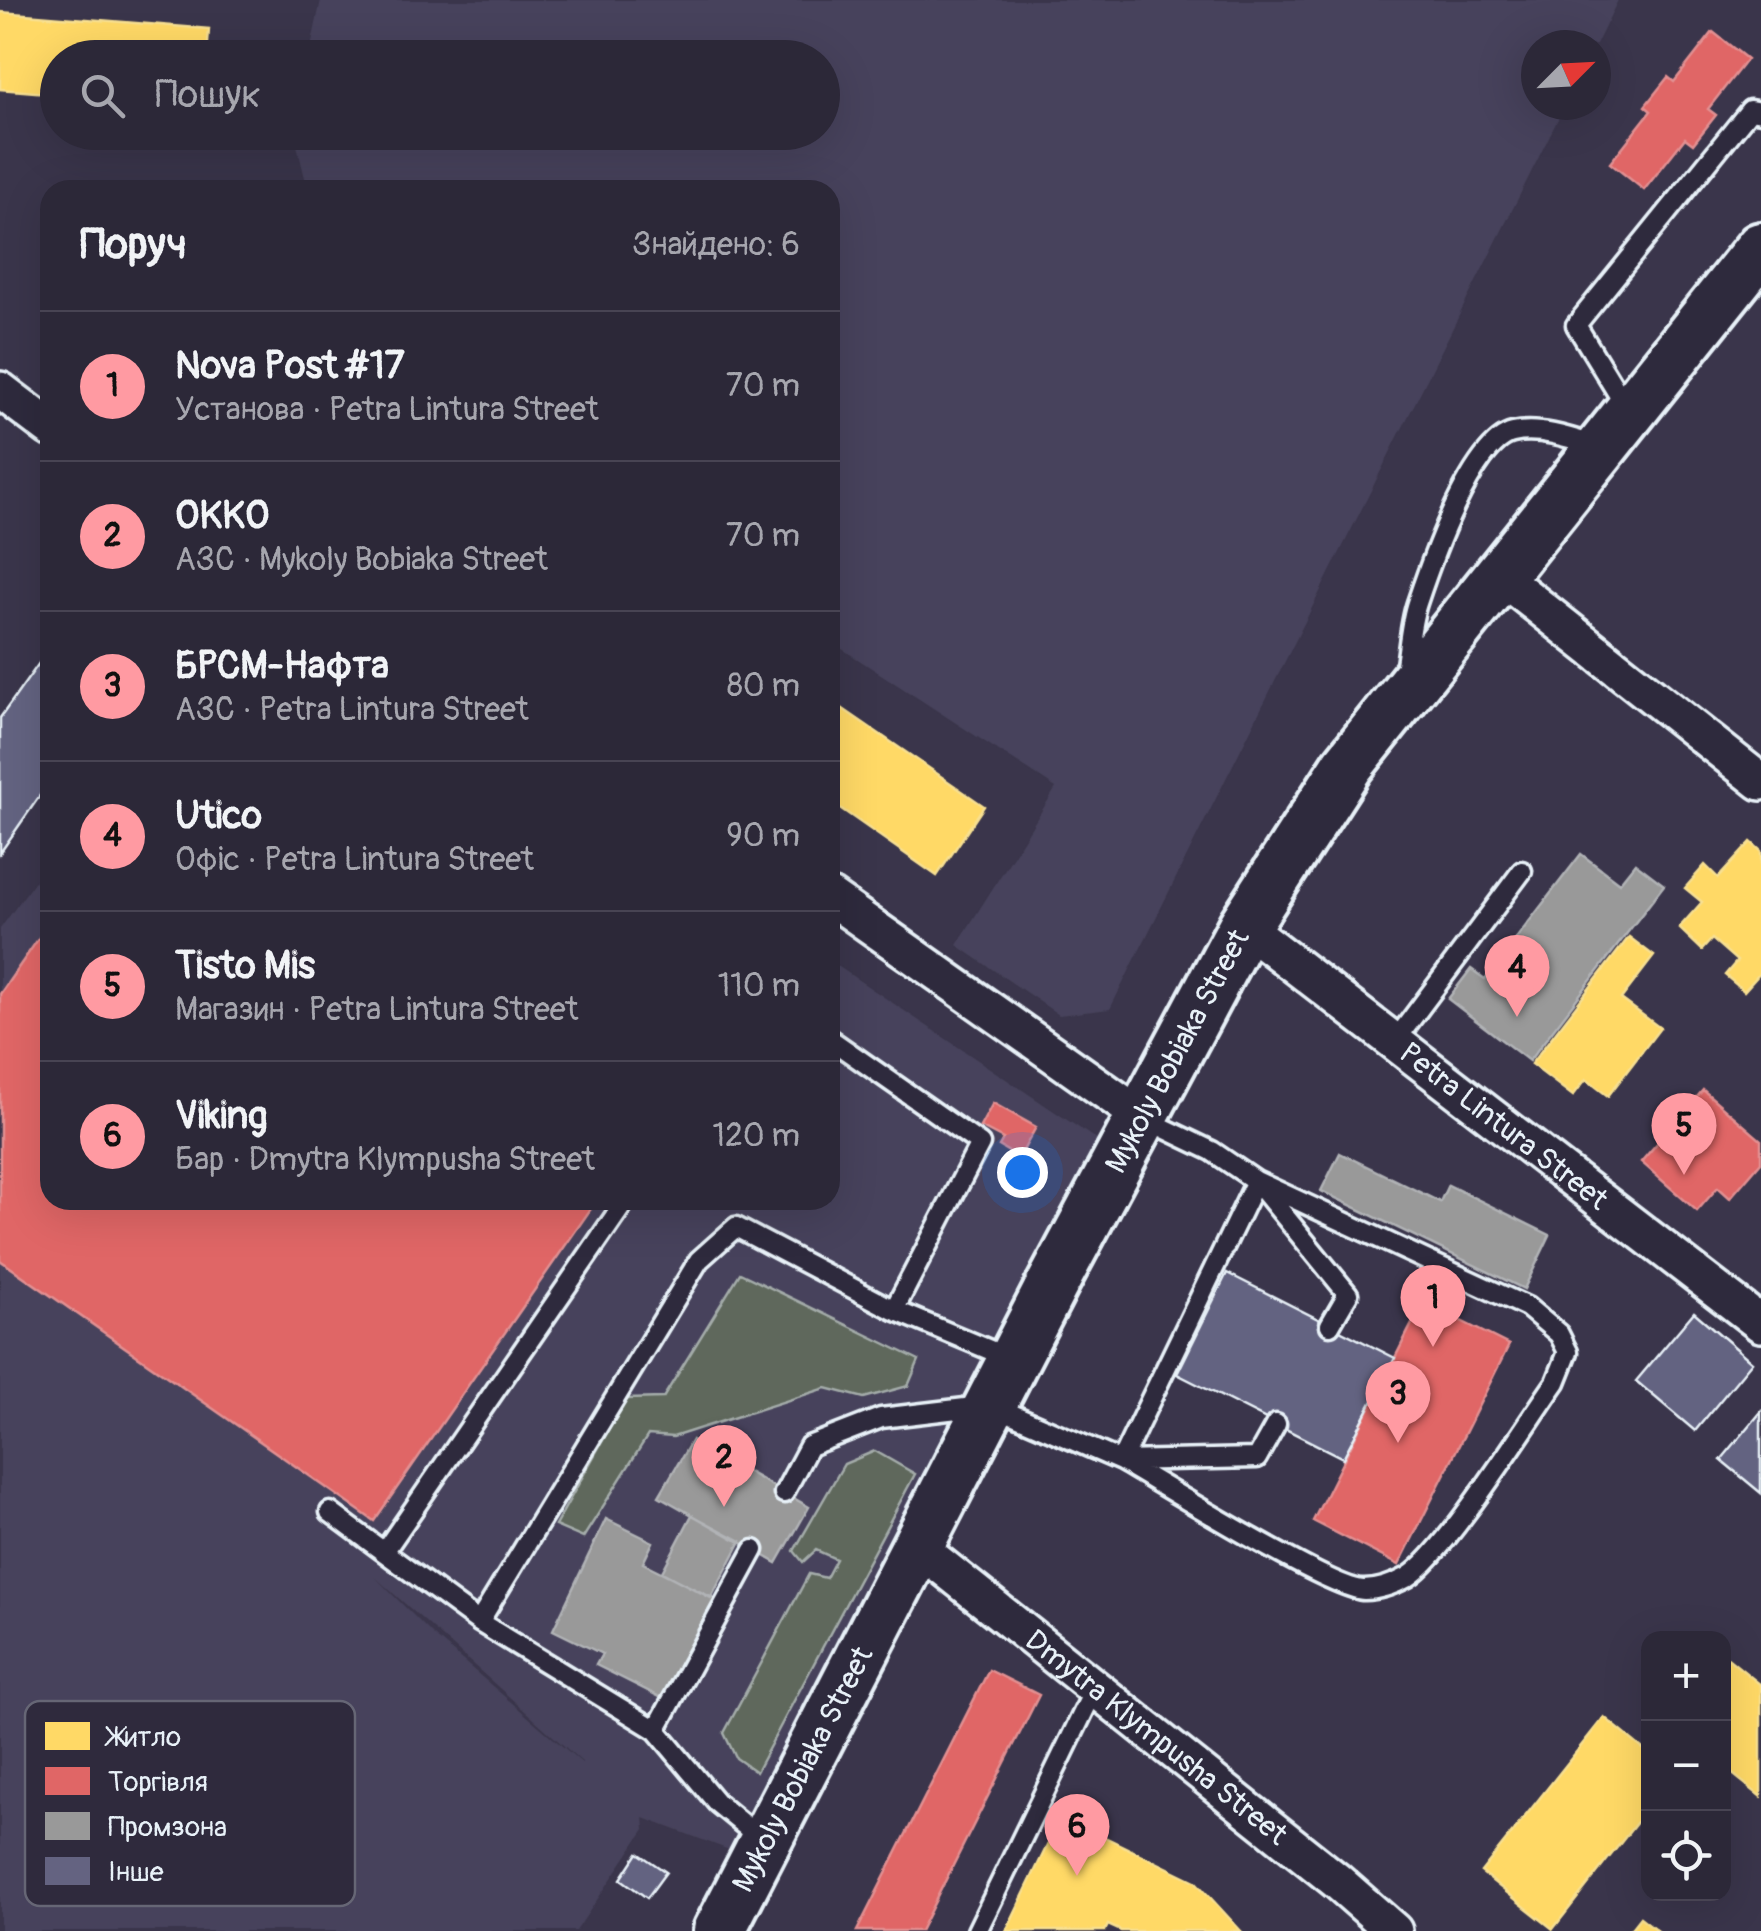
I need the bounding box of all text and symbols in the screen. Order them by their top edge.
north arrow [1521,30,1611,120]
search box [40,40,840,150]
icon: search [75,68,130,123]
text: Пошук [155,71,261,119]
text: Поруч [80,219,187,271]
text: Знайдено: 6 [632,225,800,265]
text: Nova Post #17 [175,342,405,390]
text: 1 [106,366,119,406]
text: 70 m [726,366,800,406]
text: Установа · Petra Lintura Street [175,390,599,430]
text: OKKO [175,492,269,540]
text: 2 [104,516,121,556]
text: 70 m [726,516,800,556]
text: АЗС · Mykoly Bobiaka Street [175,540,548,580]
text: БРСМ-Нафта [175,642,389,690]
text: 3 [104,666,121,706]
text: 80 m [727,666,800,706]
text: АЗС · Petra Lintura Street [175,690,529,730]
text: Utico [175,792,262,840]
text: 4 [103,816,122,856]
text: 90 m [726,816,800,856]
text: Офіс · Petra Lintura Street [175,840,534,880]
street label: Mykoly Bobiaka Street [1097,922,1258,1180]
pin: 4 [1484,934,1550,1017]
text: Tisto Mis [175,942,315,990]
text: 5 [104,966,121,1006]
text: 110 m [718,966,800,1006]
text: Магазин · Petra Lintura Street [175,990,578,1030]
street label: Petra Lintura Street [1392,1035,1616,1219]
text: Viking [175,1092,267,1140]
pin: 5 [1652,1092,1716,1175]
text: 6 [103,1116,122,1156]
text: 120 m [712,1116,800,1156]
text: Бар · Dmytra Klympusha Street [175,1140,595,1180]
your location [997,1147,1048,1198]
pin: 1 [1400,1264,1466,1347]
pin: 3 [1366,1360,1430,1443]
pin: 2 [692,1424,756,1507]
street label: Dmytra Klympusha Street [1018,1622,1295,1854]
map controls [1641,1631,1731,1901]
button: + [1641,1631,1731,1721]
street label: Mykoly Bobiaka Street [724,1640,882,1898]
legend [25,1701,355,1906]
text: Житло [104,1720,181,1755]
button: − [1641,1721,1731,1811]
text: Торгівля [108,1765,208,1800]
pin: 6 [1044,1794,1110,1876]
text: Промзона [108,1810,227,1845]
button: locate [1641,1811,1731,1901]
text: Інше [108,1855,164,1890]

